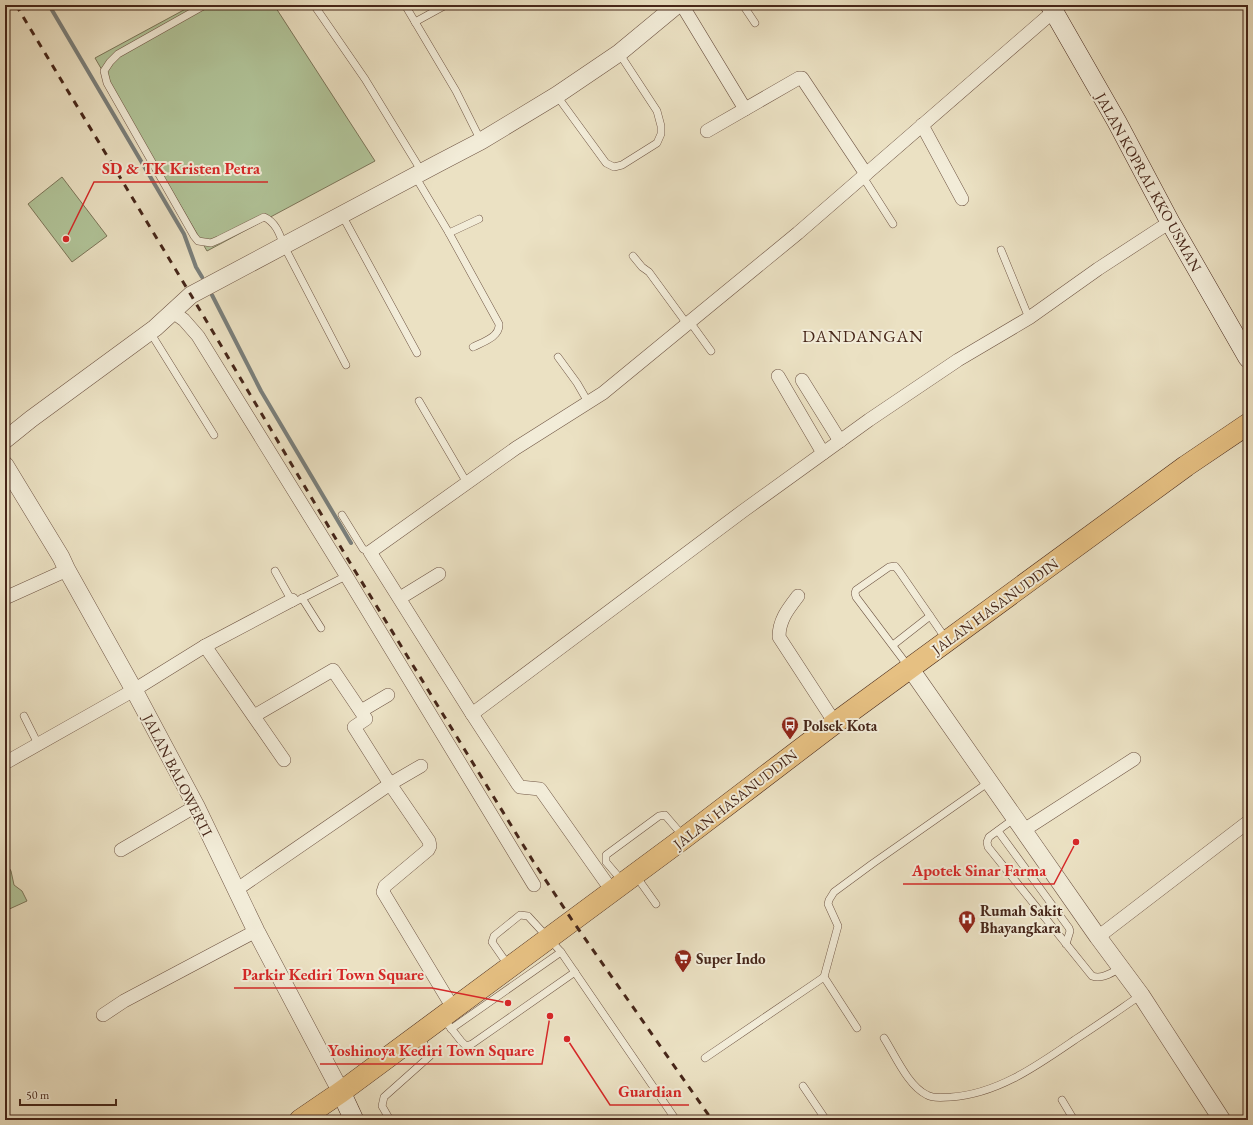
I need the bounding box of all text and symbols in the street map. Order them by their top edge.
street label: JALAN KOPRAL KKO USMAN [1091,87,1206,275]
callout: SD & TK Kristen Petra [94,154,268,182]
text: SD & TK Kristen Petra [102,158,261,179]
district label: DANDANGAN [802,325,924,347]
street label: JALAN HASANUDDIN [926,554,1062,660]
street label: JALAN BALOWERTI [138,709,217,839]
bus stop icon: Polsek Kota [780,715,800,740]
place label: Polsek Kota [803,716,878,735]
street label: JALAN HASANUDDIN [668,745,801,854]
callout: Apotek Sinar Farma [903,856,1054,884]
text: Apotek Sinar Farma [911,860,1047,881]
place label: Rumah Sakit Bhayangkara [980,901,1063,937]
hospital icon: Rumah Sakit Bhayangkara [957,909,977,934]
supermarket icon: Super Indo [673,948,693,973]
place label: Super Indo [696,949,766,968]
callout: Parkir Kediri Town Square [234,960,432,988]
text: Parkir Kediri Town Square [242,964,424,985]
callout: Yoshinoya Kediri Town Square [320,1036,542,1064]
text: Yoshinoya Kediri Town Square [328,1040,535,1061]
callout: Guardian [610,1077,689,1105]
scale bar [20,1081,116,1107]
text: Guardian [618,1081,682,1102]
text: 50 m [26,1087,50,1103]

